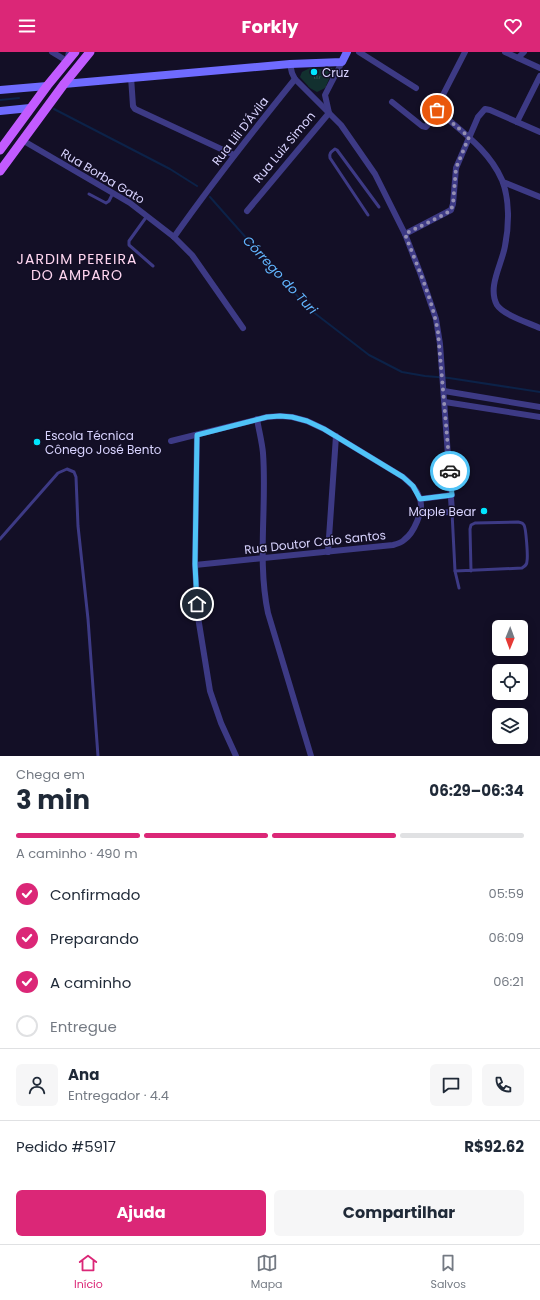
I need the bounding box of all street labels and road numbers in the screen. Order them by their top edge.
street label: Rua Lili D'Ávila [208,93,272,169]
street label: Rua Luiz Simon [249,108,319,186]
street label: Rua Borba Gato [58,144,148,208]
street label: Rua Doutor Caio Santos [243,526,387,558]

